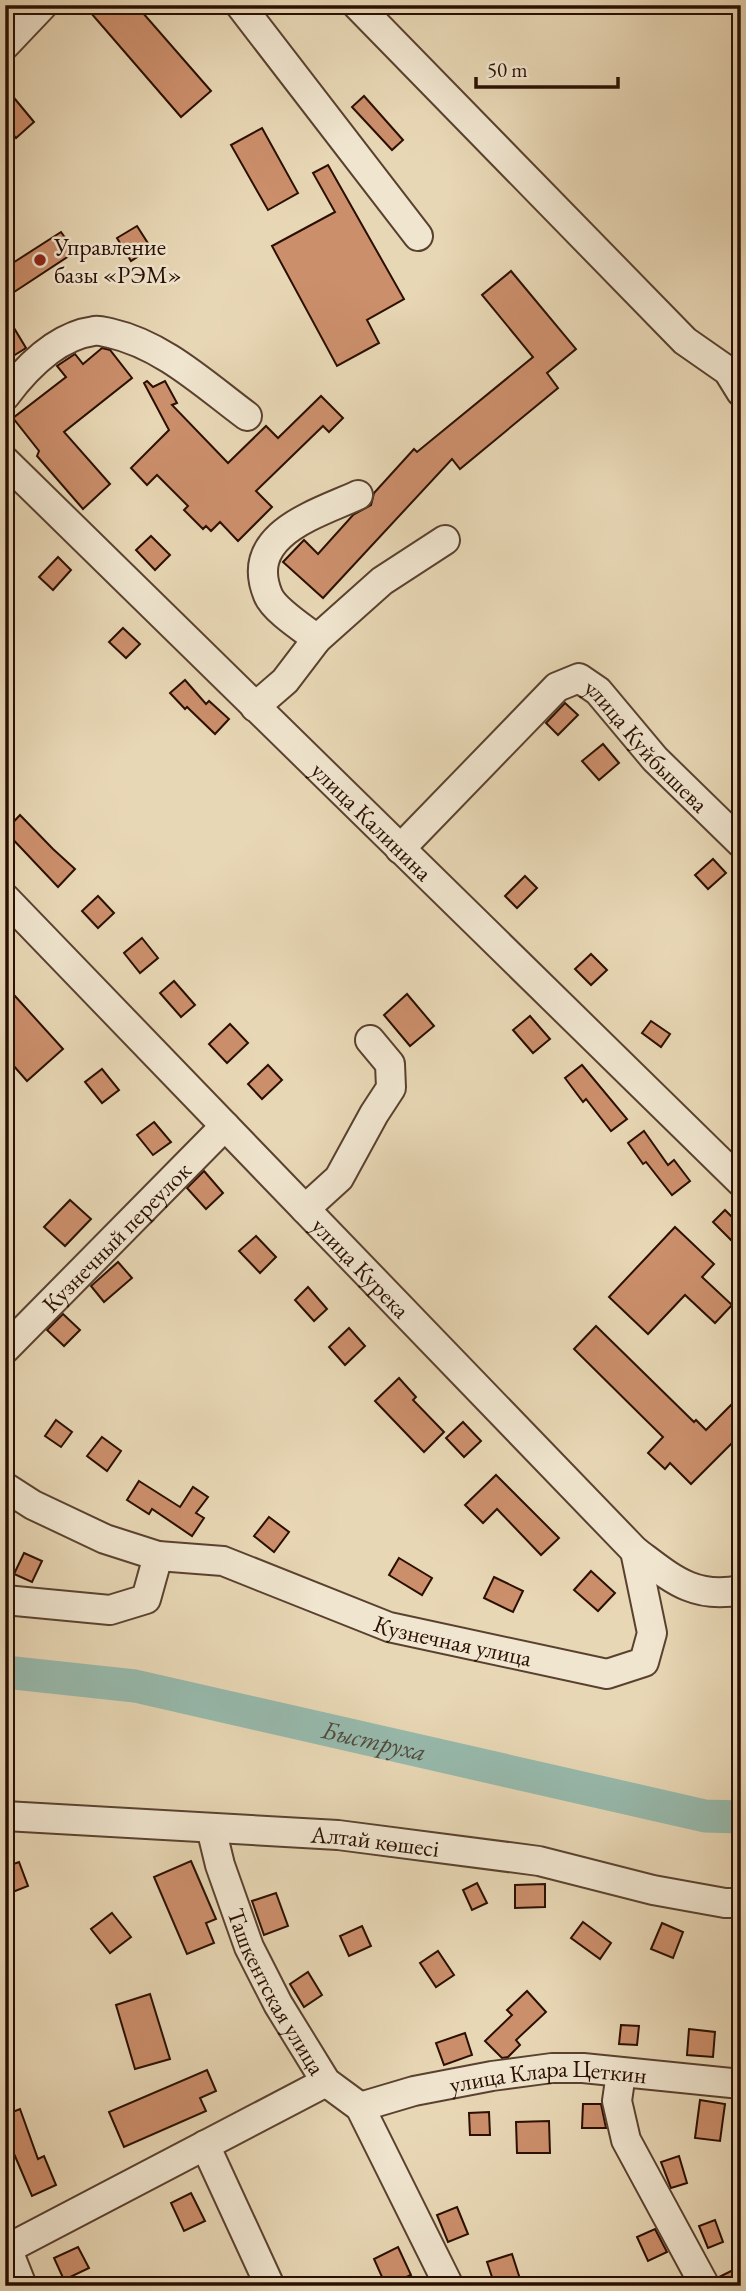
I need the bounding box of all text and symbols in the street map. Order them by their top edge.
scale bar [476,46,618,90]
text: 50 m [487,56,528,83]
place label: Управление базы «РЭМ» [53,231,182,290]
marker: Управление базы «РЭМ» [32,252,48,268]
street label: улица Куйбышева [579,671,716,819]
street label: улица Калинина [305,754,440,887]
street label: Кузнечный переулок [35,1154,197,1318]
street label: улица Курека [305,1210,417,1325]
street label: Кузнечная улица [370,1607,535,1673]
water label: Быструха [318,1712,429,1769]
street label: Алтай көшесі [309,1818,441,1863]
street label: Ташкентская улица [221,1904,333,2081]
street label: улица Клара Цеткин [447,2053,648,2099]

